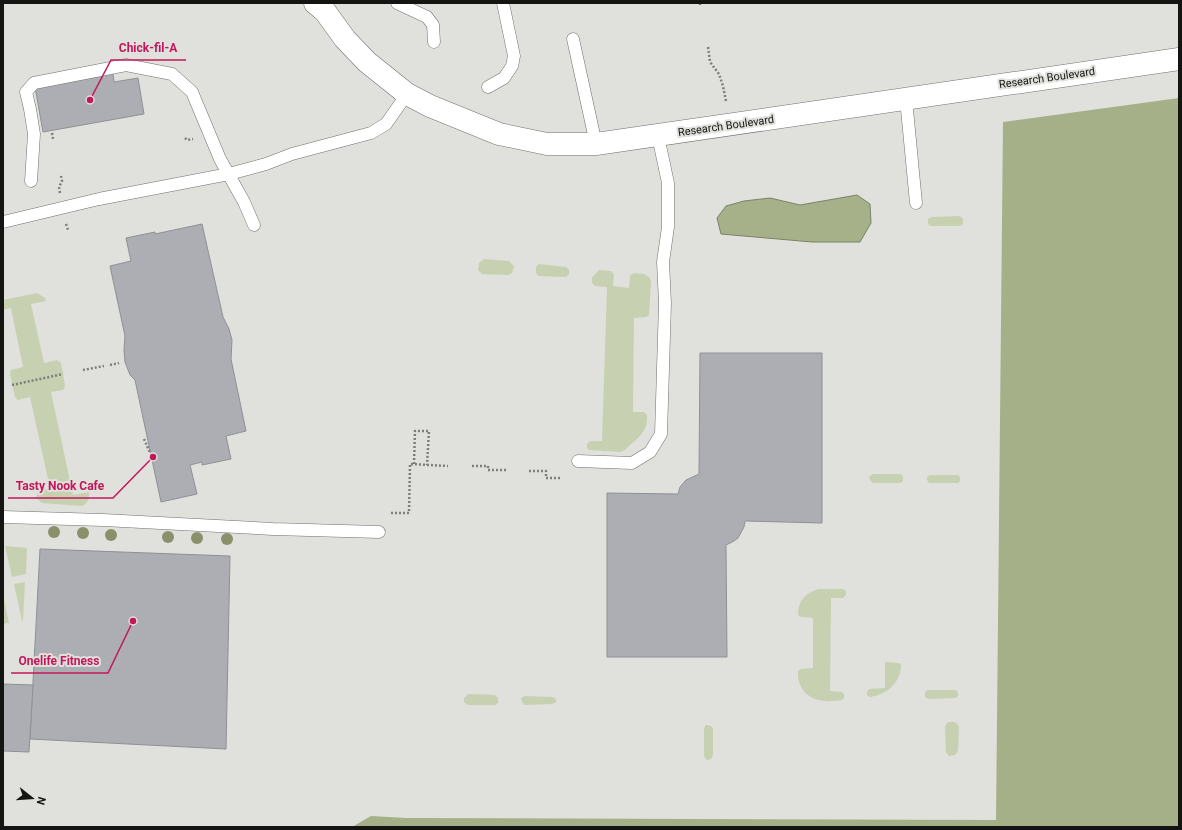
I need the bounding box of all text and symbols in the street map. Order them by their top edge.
callout: Chick-fil-A [111,36,186,60]
text: Chick-fil-A [119,41,178,55]
street label: Research Boulevard [998,65,1096,91]
street label: Research Boulevard [677,113,775,139]
callout: Tasty Nook Cafe [8,474,113,498]
text: Tasty Nook Cafe [16,479,105,493]
callout: Onelife Fitness [11,649,108,673]
text: Onelife Fitness [19,654,99,668]
north arrow [12,778,52,818]
text: N [34,795,48,807]

